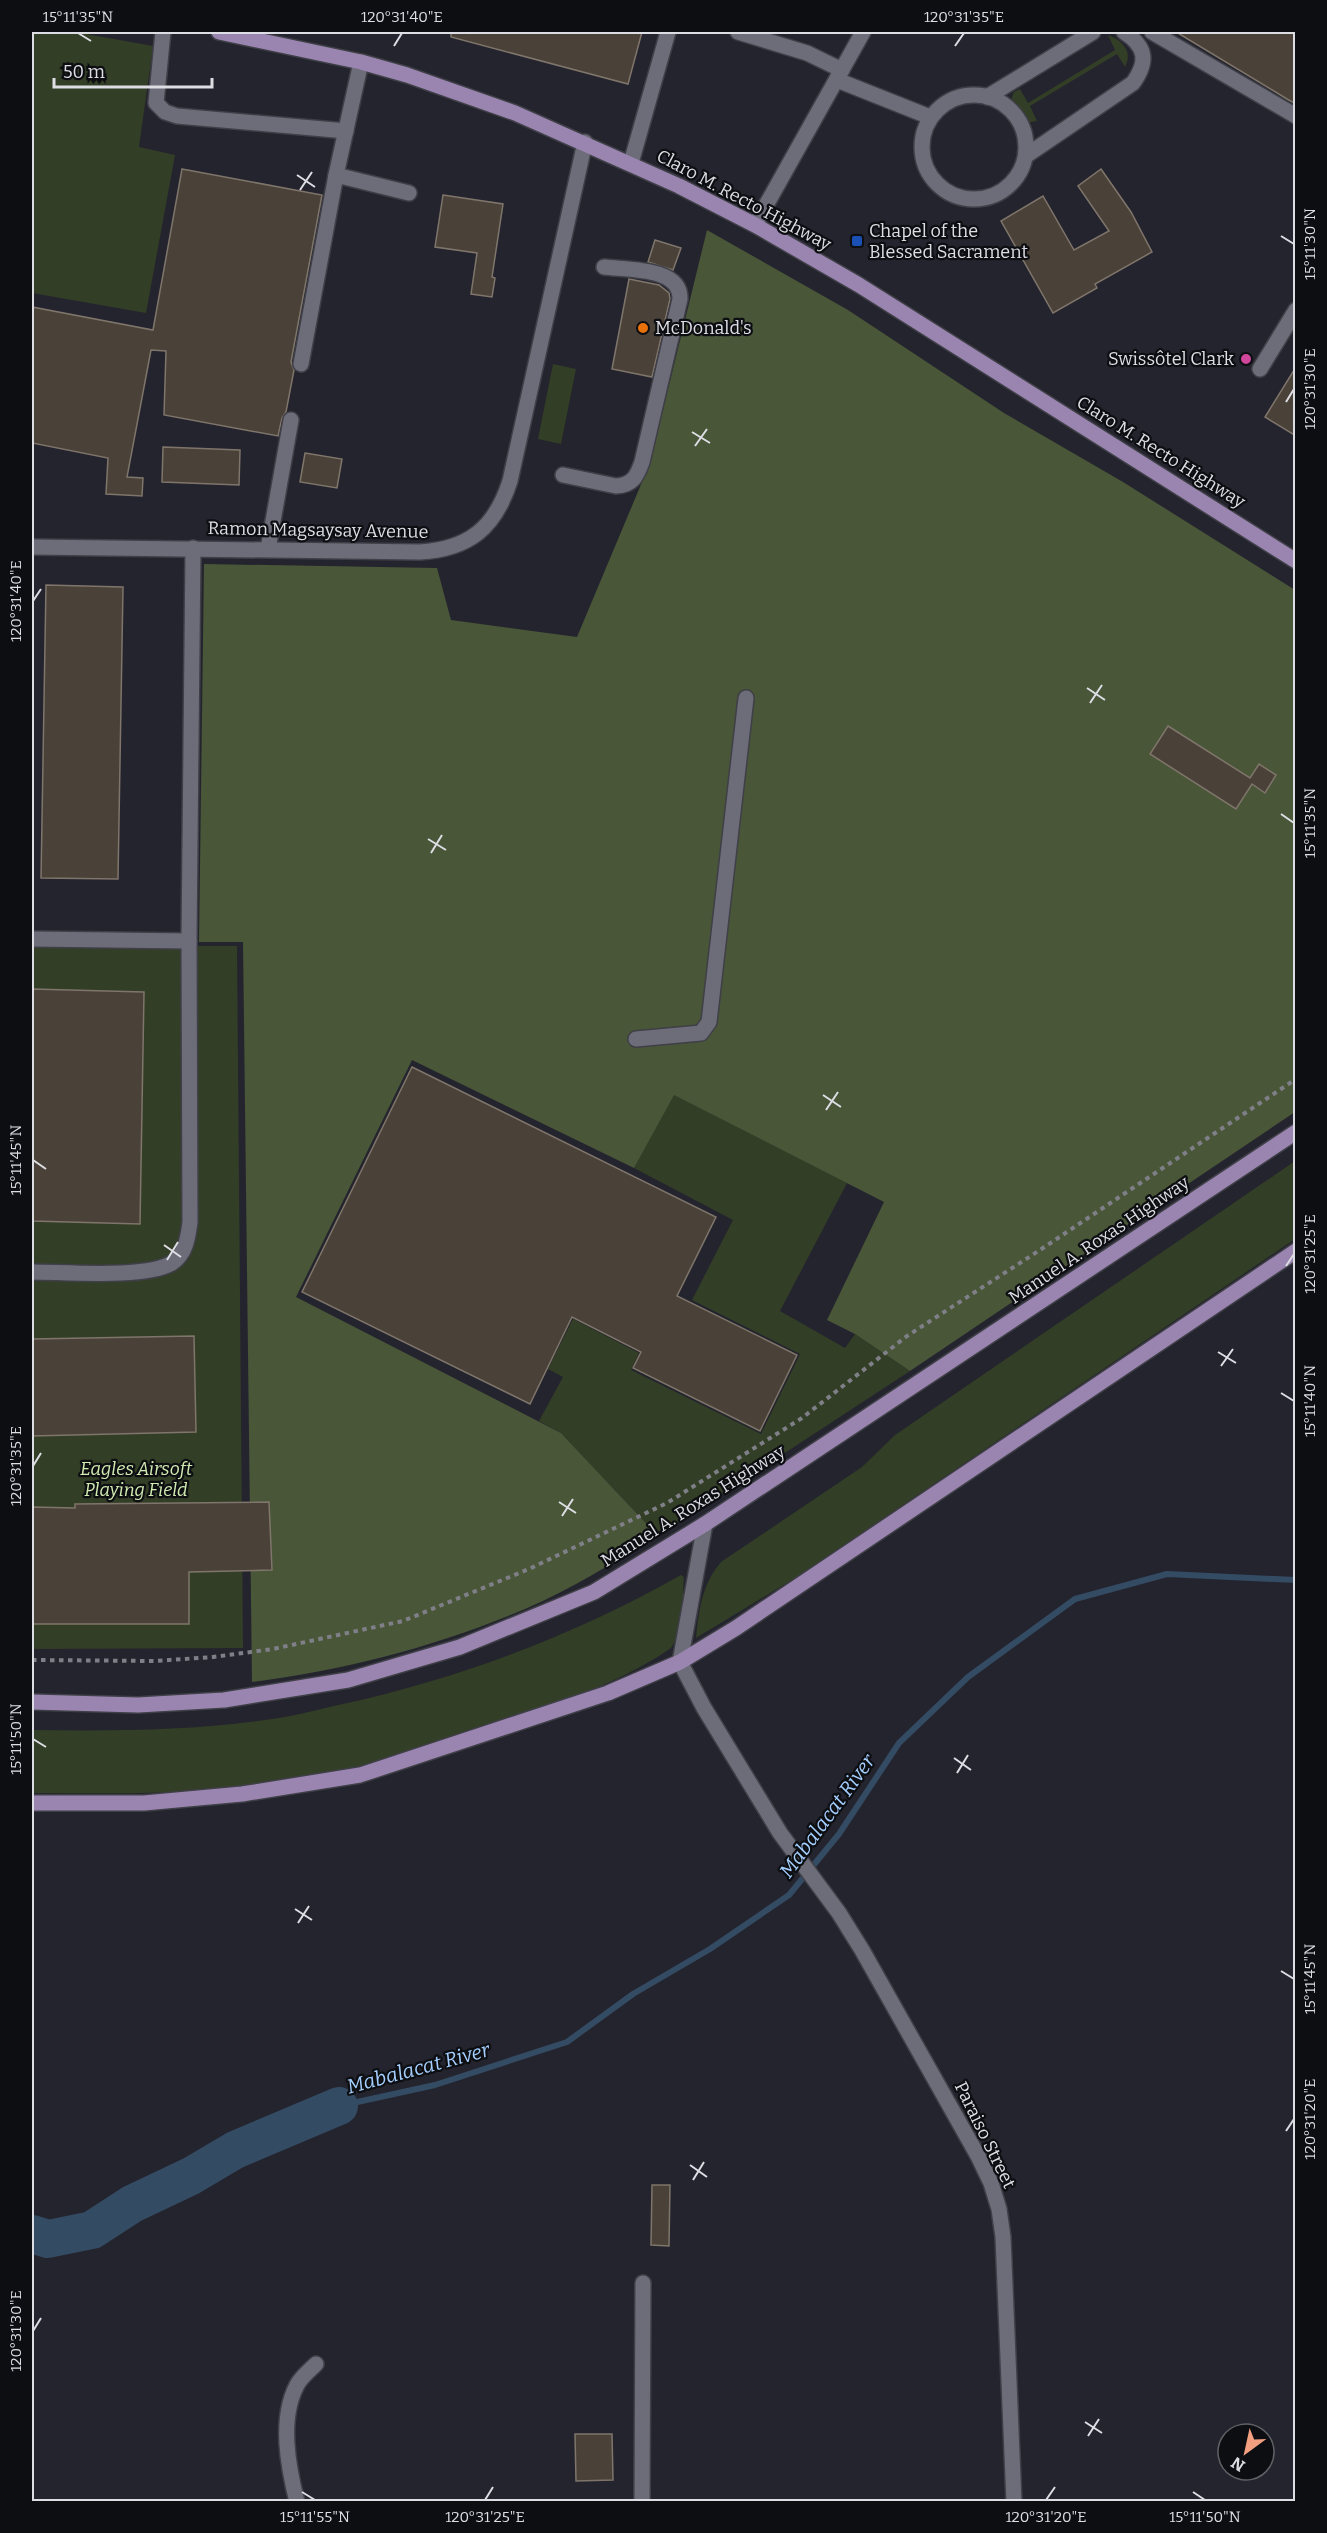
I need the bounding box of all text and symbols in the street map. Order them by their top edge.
text: 15°11'35"N [43,8,113,26]
text: 120°31'40"E [361,8,443,26]
text: 120°31'35"E [924,8,1004,26]
scale bar [54,51,212,89]
text: 50 m [63,61,105,83]
street label: Claro M. Recto Highway [653,145,835,256]
text: 15°11'30"N [1301,208,1319,280]
place label: Chapel of the Blessed Sacrament [869,220,1029,263]
marker: Chapel of the Blessed Sacrament [850,234,864,248]
place label: McDonald's [655,317,752,339]
marker: McDonald's [636,321,650,335]
place label: Swissôtel Clark [1108,348,1235,370]
text: 120°31'30"E [1301,348,1319,430]
marker: Swissôtel Clark [1239,352,1253,366]
street label: Claro M. Recto Highway [1073,391,1250,513]
street label: Ramon Magsaysay Avenue [207,517,429,543]
text: 120°31'40"E [7,560,25,642]
text: 15°11'35"N [1301,788,1319,858]
text: 15°11'45"N [7,1125,25,1195]
street label: Manuel A. Roxas Highway [1005,1171,1194,1309]
text: 120°31'25"E [1301,1214,1319,1294]
text: 15°11'40"N [1301,1365,1319,1437]
text: 120°31'35"E [7,1426,25,1506]
street label: Manuel A. Roxas Highway [597,1440,790,1572]
park label: Eagles Airsoft Playing Field [80,1458,193,1501]
text: 15°11'50"N [7,1703,25,1775]
water label: Mabalacat River [774,1749,880,1882]
text: 15°11'45"N [1301,1944,1319,2014]
water label: Mabalacat River [344,2037,493,2099]
street label: Paraiso Street [950,2078,1021,2192]
text: 120°31'20"E [1301,2078,1319,2160]
text: 120°31'30"E [7,2290,25,2372]
north arrow [1216,2422,1276,2482]
text: N [1228,2453,1248,2475]
text: 15°11'55"N [280,2508,350,2526]
text: 120°31'25"E [445,2508,525,2526]
text: 120°31'20"E [1005,2508,1087,2526]
text: 15°11'50"N [1169,2508,1241,2526]

